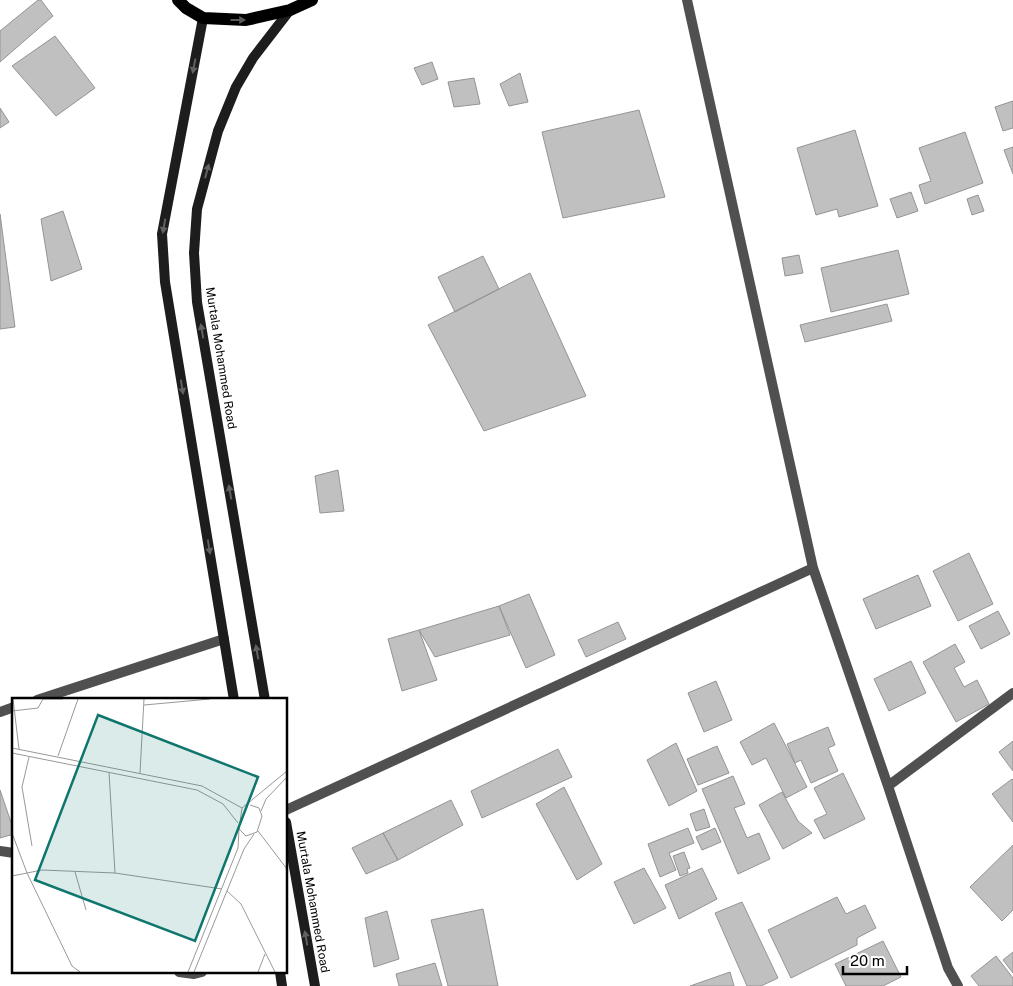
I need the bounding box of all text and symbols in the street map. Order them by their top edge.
one-way arrow [231,16,247,24]
one-way arrow [190,58,198,74]
one-way arrow [204,163,212,178]
one-way arrow [160,218,168,233]
street label: Murtala Mohammed Road [203,286,239,430]
one-way arrow [198,323,206,339]
one-way arrow [179,379,187,395]
one-way arrow [225,483,233,499]
one-way arrow [205,539,213,555]
one-way arrow [253,643,261,659]
inset map [12,698,288,974]
street label: Murtala Mohammed Road [294,830,332,974]
one-way arrow [302,930,310,946]
scale bar [843,944,907,976]
text: 20 m [850,952,885,969]

